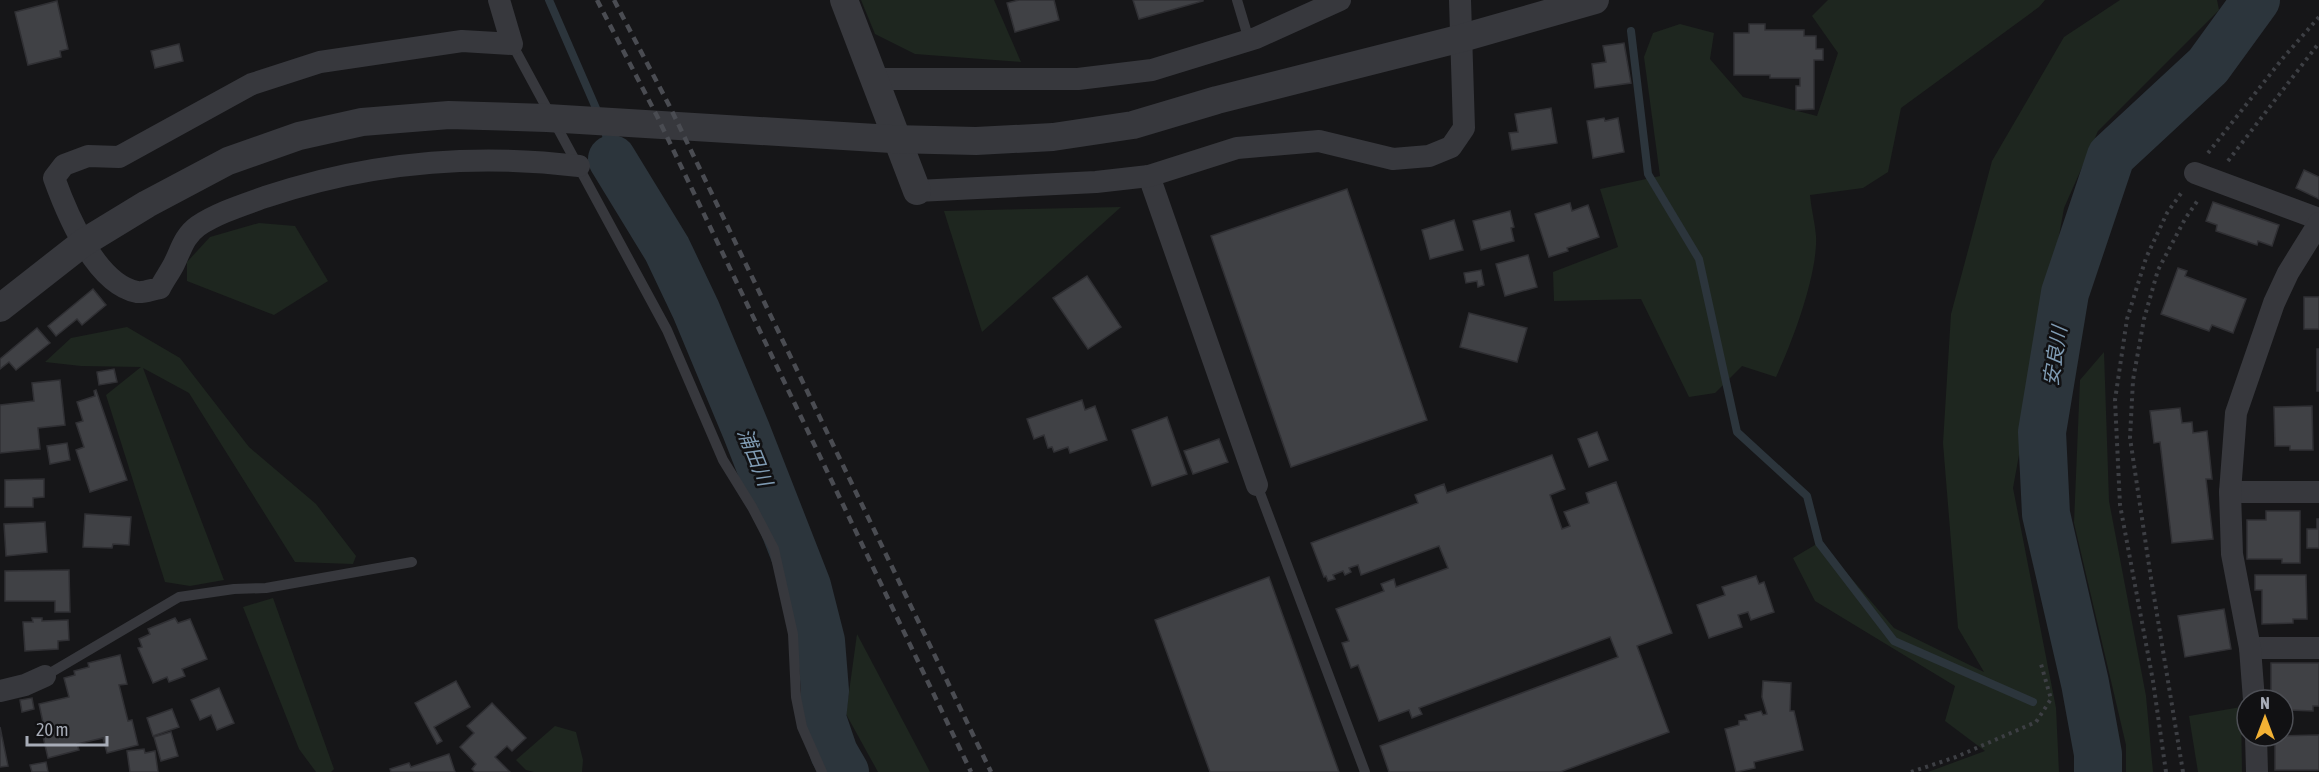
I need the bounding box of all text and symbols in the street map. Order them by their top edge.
water label: 安良川 [2038,323,2071,387]
water label: 浦田川 [734,425,778,491]
north arrow [2235,688,2295,748]
text: N [2260,694,2270,712]
scale bar [27,709,106,747]
text: 20 m [36,719,68,740]

